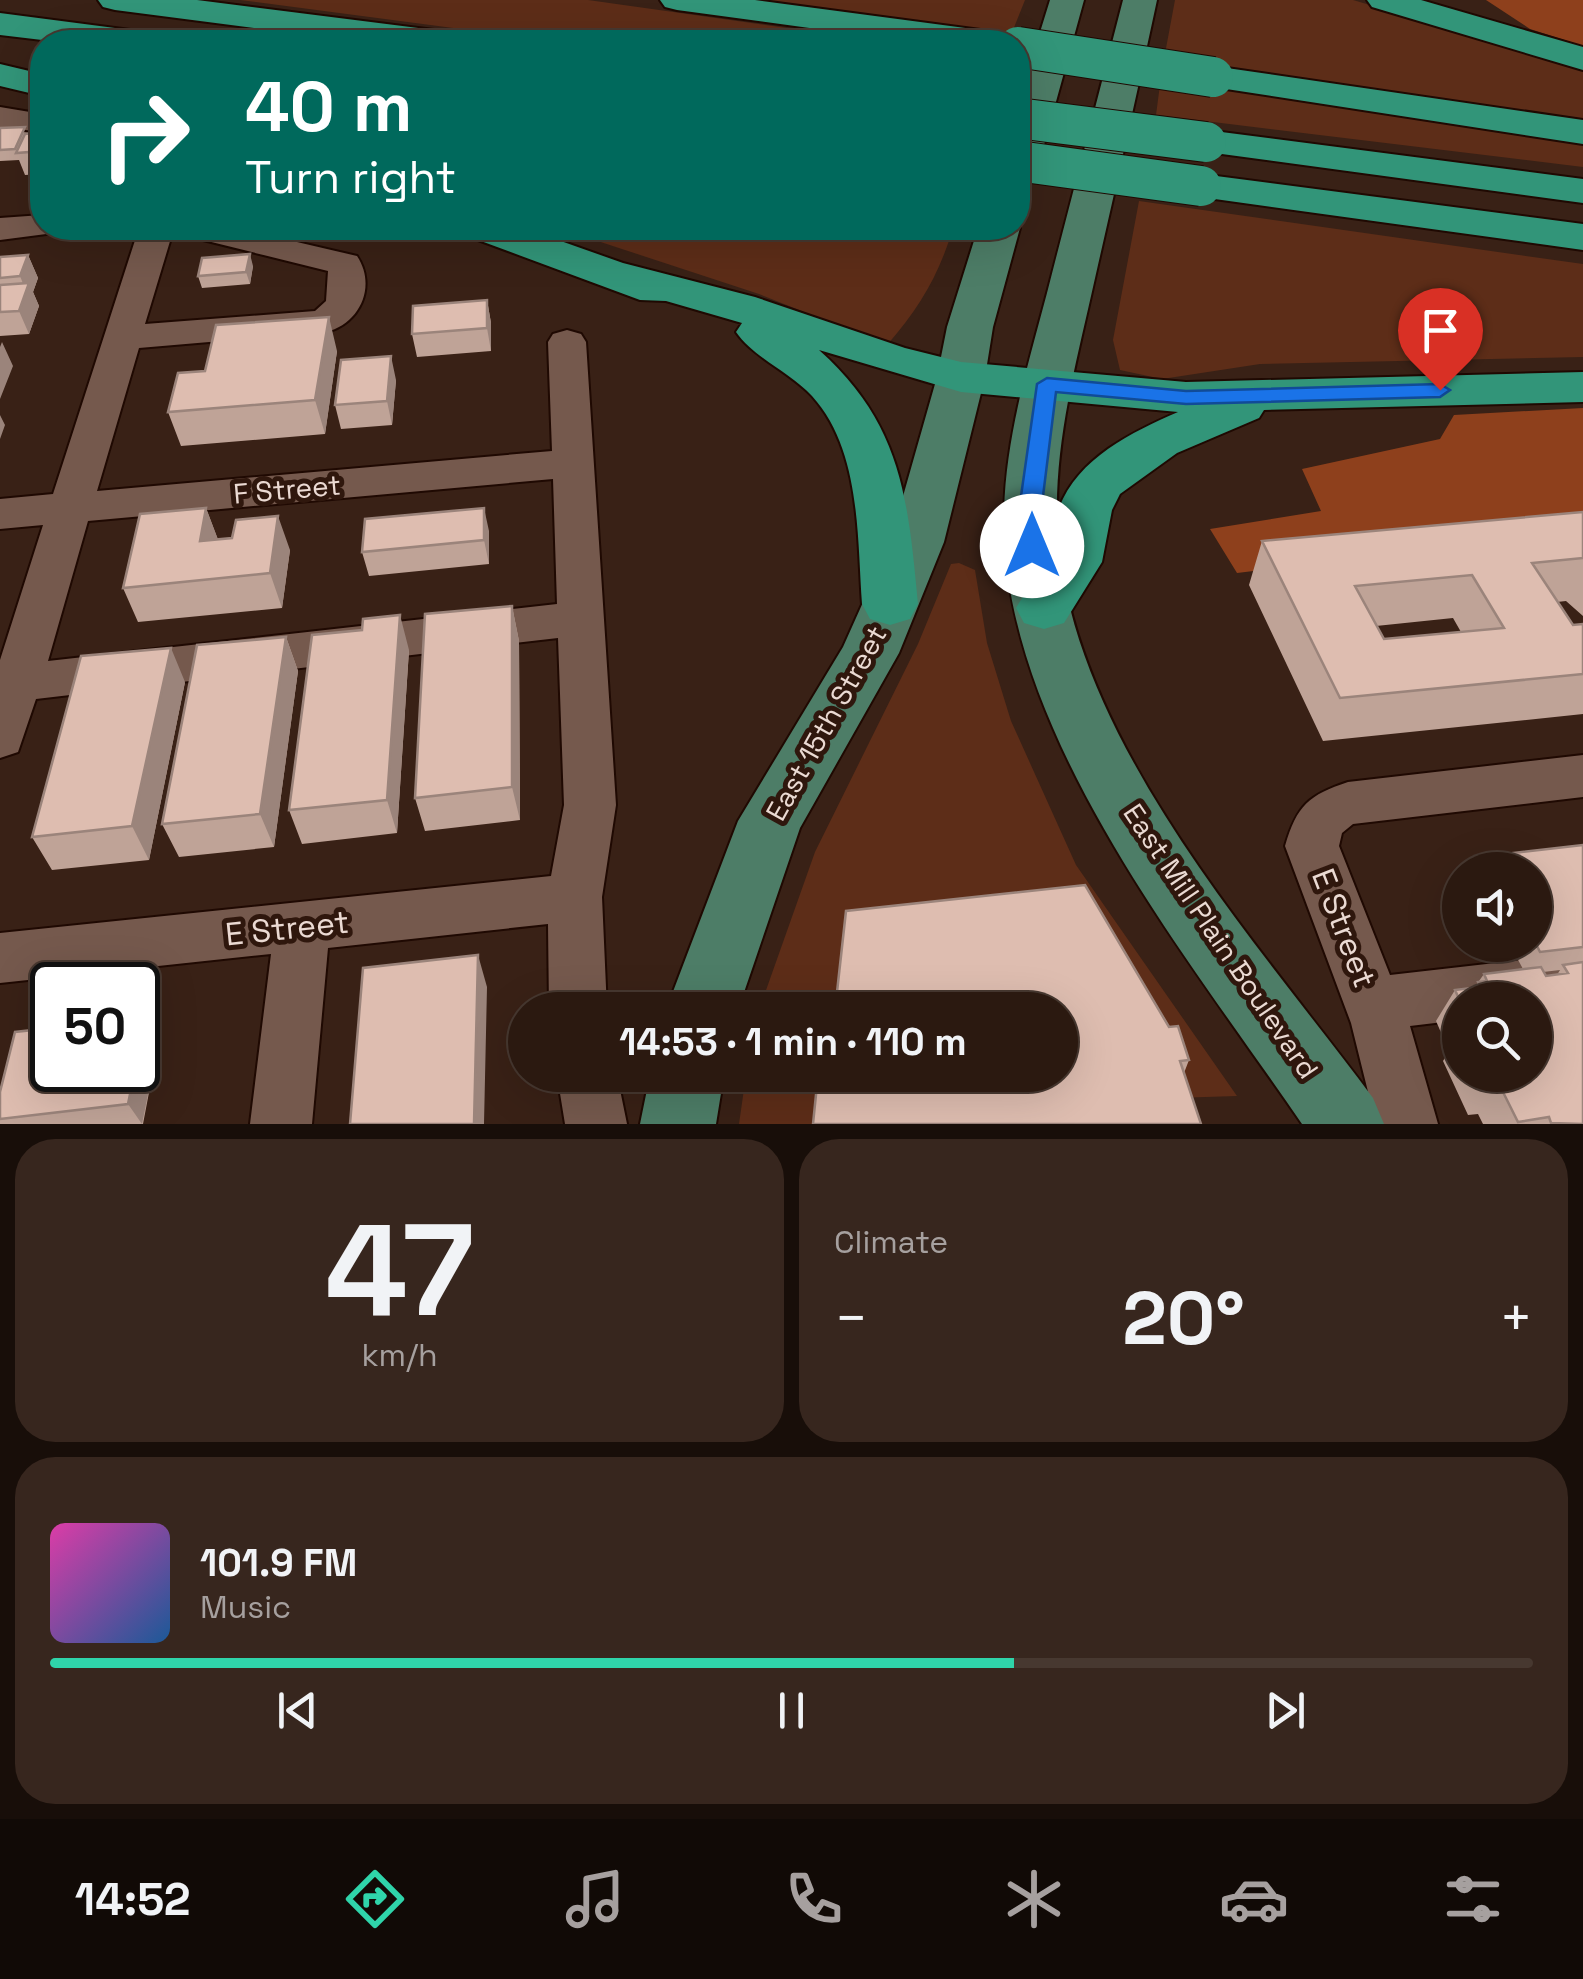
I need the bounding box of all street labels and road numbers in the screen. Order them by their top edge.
street label: F Street [232,466,342,512]
street label: East 15th Street [758,619,894,827]
street label: East Mill Plain Boulevard [1116,797,1326,1085]
street label: E Street [1303,863,1385,993]
street label: E Street [223,902,351,954]

